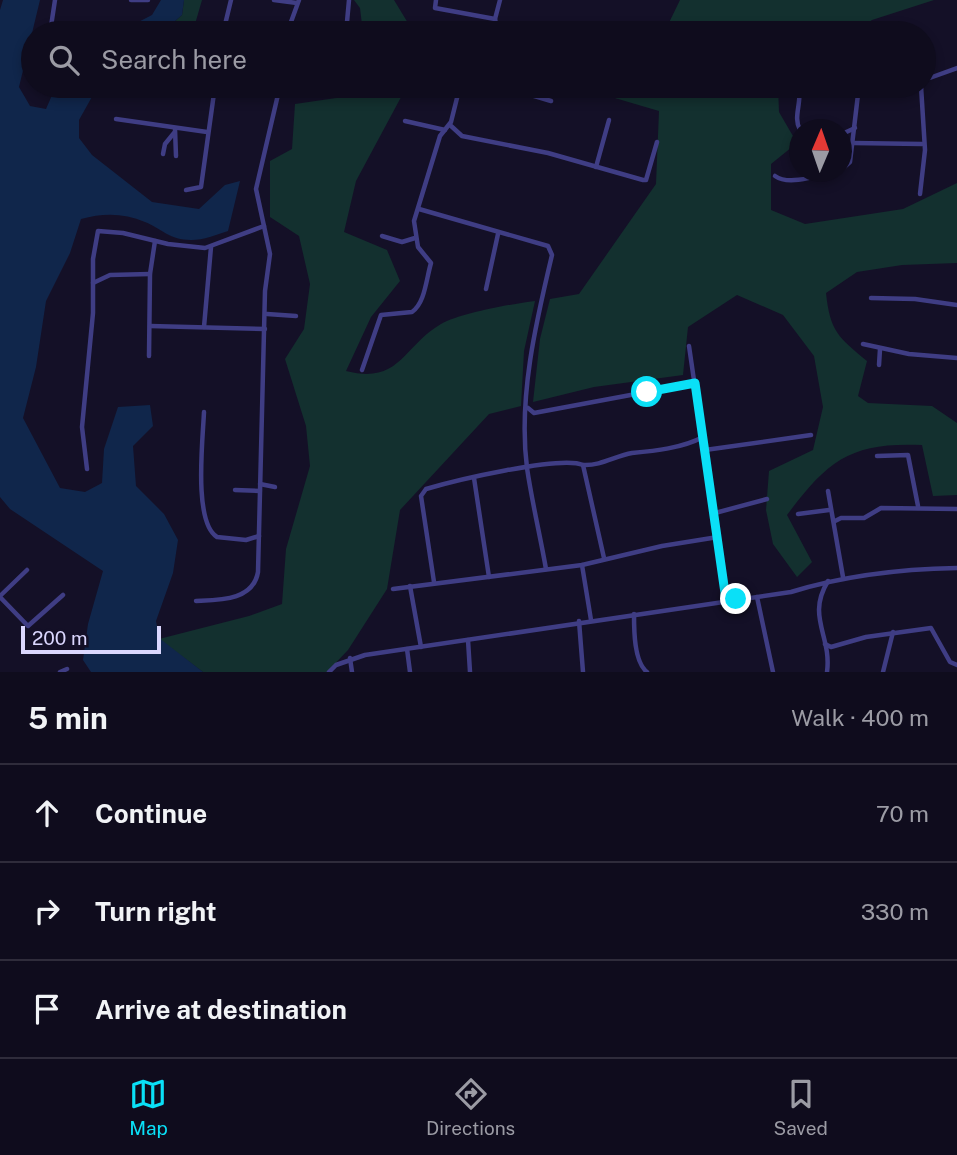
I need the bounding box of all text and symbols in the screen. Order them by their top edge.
search box [21,21,936,98]
icon: search [45,41,83,79]
text: Search here [101,44,247,75]
north arrow [789,119,852,182]
route start [631,376,662,407]
route end [720,583,751,614]
scale bar [21,623,161,655]
text: 200 m [32,627,88,649]
text: 5 min [28,700,108,736]
text: Walk · 400 m [791,704,929,731]
icon: ahead [28,794,66,832]
text: Continue [95,798,207,829]
text: 70 m [876,800,929,827]
icon: right [28,892,66,930]
text: Turn right [95,896,217,927]
text: 330 m [861,898,929,925]
icon: arrive [28,990,66,1028]
text: Arrive at destination [95,994,347,1025]
tab: Map [129,1075,168,1139]
tab: Directions [426,1075,515,1139]
tab: Saved [774,1075,828,1139]

